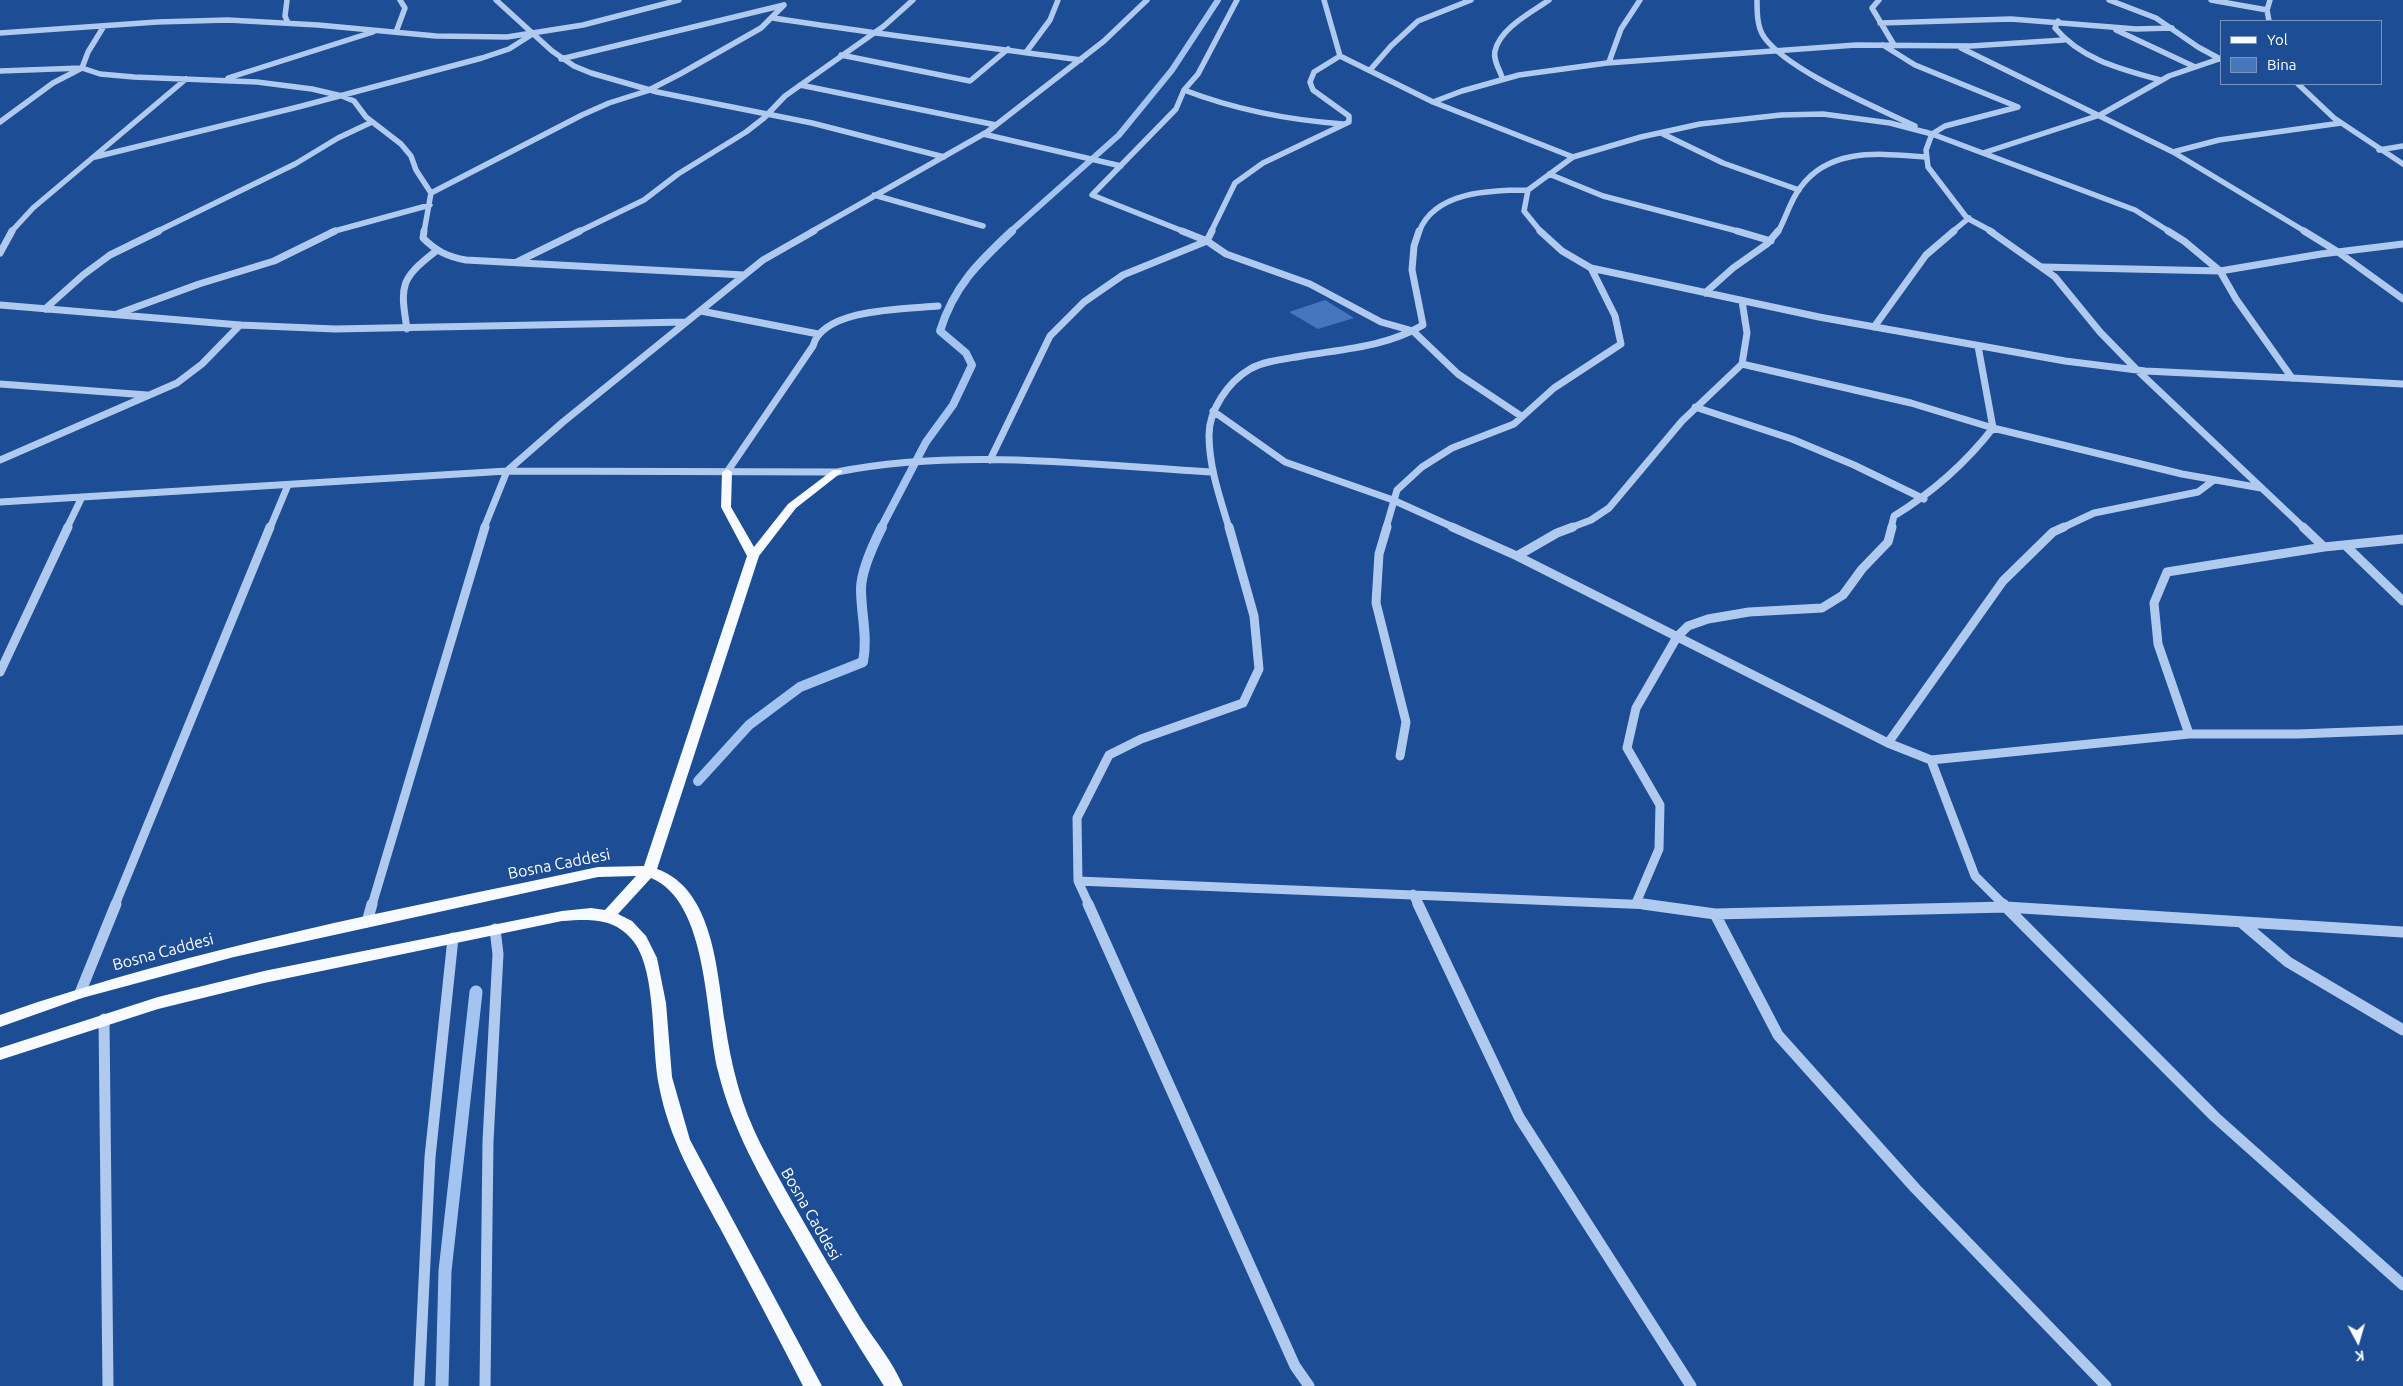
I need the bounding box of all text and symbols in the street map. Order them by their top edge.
legend [2220,20,2383,85]
text: Yol [2267,31,2288,48]
text: Bina [2267,56,2296,73]
street label: Bosna Caddesi [506,845,612,883]
street label: Bosna Caddesi [110,929,216,975]
street label: Bosna Caddesi [777,1164,845,1264]
north arrow [2333,1316,2383,1366]
text: K [2354,1347,2365,1364]

